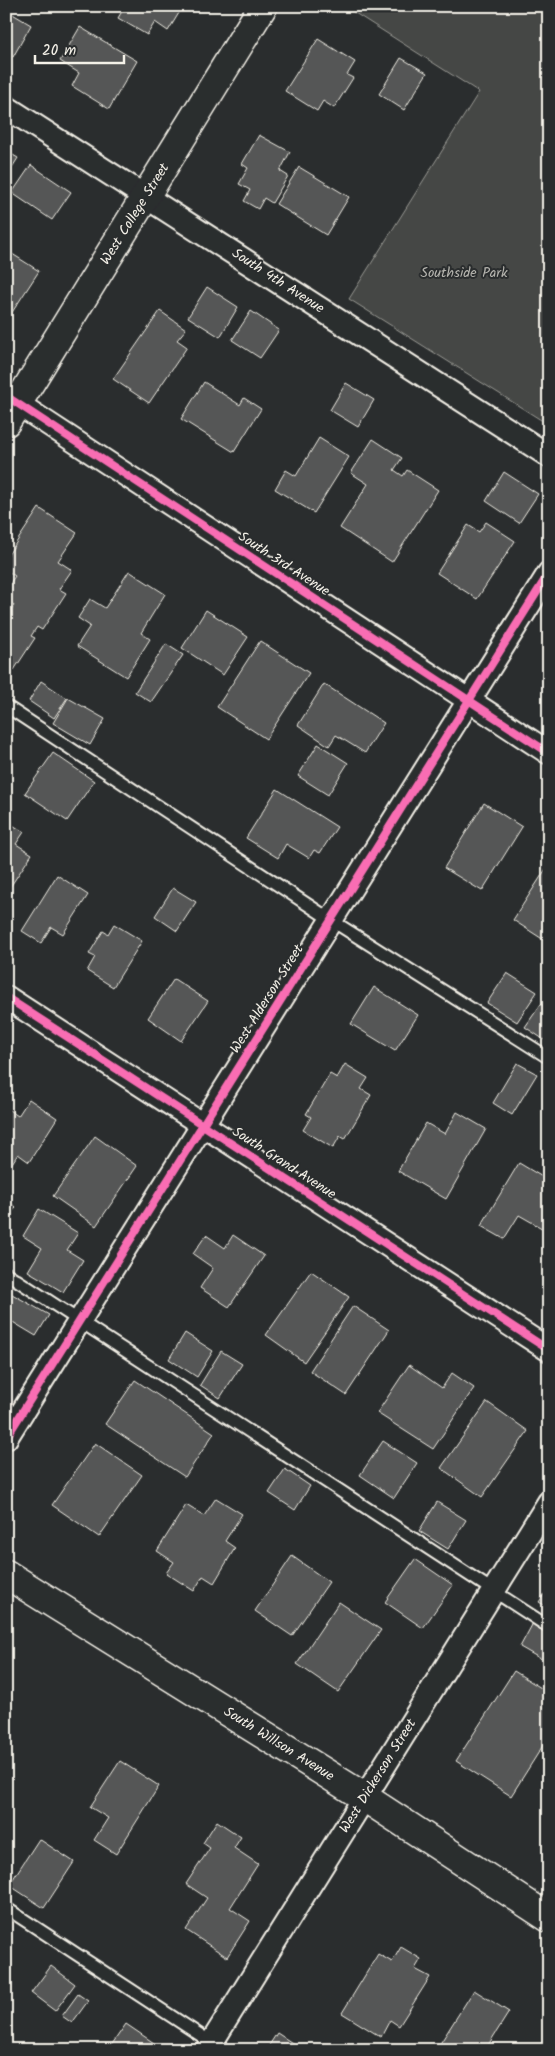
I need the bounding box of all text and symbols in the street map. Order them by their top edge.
scale bar [35,32,124,64]
text: 20 m [42,39,76,63]
street label: West College Street [95,158,175,269]
street label: South 4th Avenue [227,243,329,320]
park label: Southside Park [421,262,508,284]
street label: South 3rd Avenue [234,526,335,602]
street label: West Alderson Street [225,940,310,1058]
street label: South Grand Avenue [228,1121,341,1205]
street label: South Willson Avenue [219,1701,339,1787]
street label: West Dickerson Street [334,1714,422,1837]

